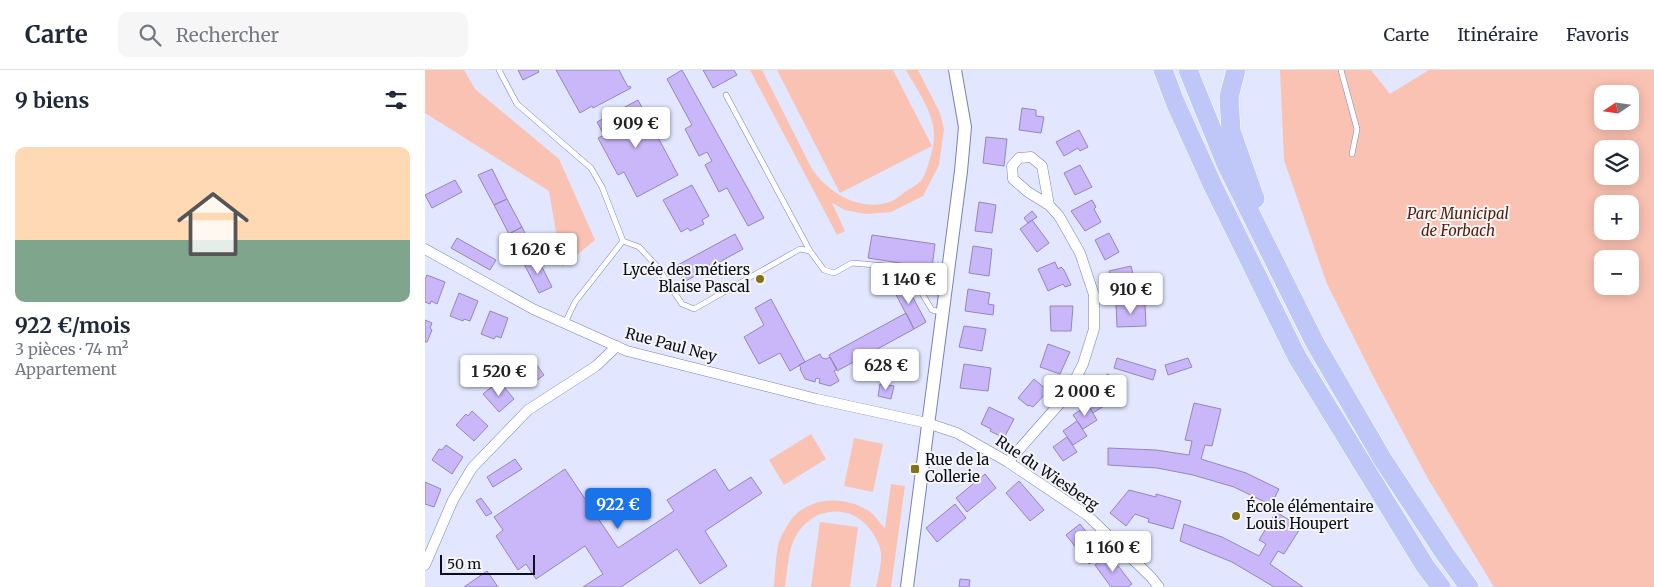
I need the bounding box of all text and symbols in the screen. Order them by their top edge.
search box [118,12,468,57]
text: Carte [25,19,88,50]
icon: search [136,21,164,49]
text: Rechercher [176,23,279,47]
text: Carte [1383,23,1429,46]
text: Itinéraire [1457,23,1538,46]
text: Favoris [1566,23,1629,46]
north arrow [1594,85,1639,130]
map controls [1594,85,1639,295]
icon: filters [382,86,410,114]
text: 9 biens [15,87,89,114]
pin: 909 € [601,106,671,149]
text: 909 € [613,113,659,133]
button: layers [1594,140,1639,185]
icon: home [168,179,258,269]
button: + [1594,195,1639,240]
park label: Parc Municipal de Forbach [1407,204,1509,240]
pin: 1 620 € [492,232,584,275]
text: 1 620 € [510,239,566,259]
button: − [1594,250,1639,295]
place label: Lycée des métiers Blaise Pascal [623,260,750,296]
pin: 1 140 € [863,262,955,305]
text: 1 140 € [882,269,936,289]
pin: 910 € [1096,272,1166,315]
marker: Lycée des métiers Blaise Pascal [754,273,766,285]
text: 910 € [1110,279,1152,299]
text: 922 €/mois [15,312,131,339]
street label: Rue Paul Ney [623,323,719,366]
text: 3 pièces · 74 m² [15,339,128,359]
pin: 628 € [851,348,921,391]
pin: 1 520 € [453,354,545,397]
text: 628 € [864,355,908,375]
text: Appartement [15,359,117,379]
text: 1 520 € [471,361,527,381]
pin: 2 000 € [1039,374,1131,417]
text: 2 000 € [1055,381,1115,401]
street label: Rue du Wiesberg [992,431,1103,514]
place label: Rue de la Collerie [925,450,989,486]
marker: Rue de la Collerie [909,463,921,475]
pin: 922 € [583,488,653,530]
text: 922 € [596,494,640,514]
place label: École élémentaire Louis Houpert [1246,496,1374,533]
marker: École élémentaire Louis Houpert [1230,510,1242,522]
pin: 1 160 € [1067,530,1159,573]
text: 1 160 € [1086,537,1140,557]
scale bar [440,552,535,575]
text: 50 m [447,555,481,573]

